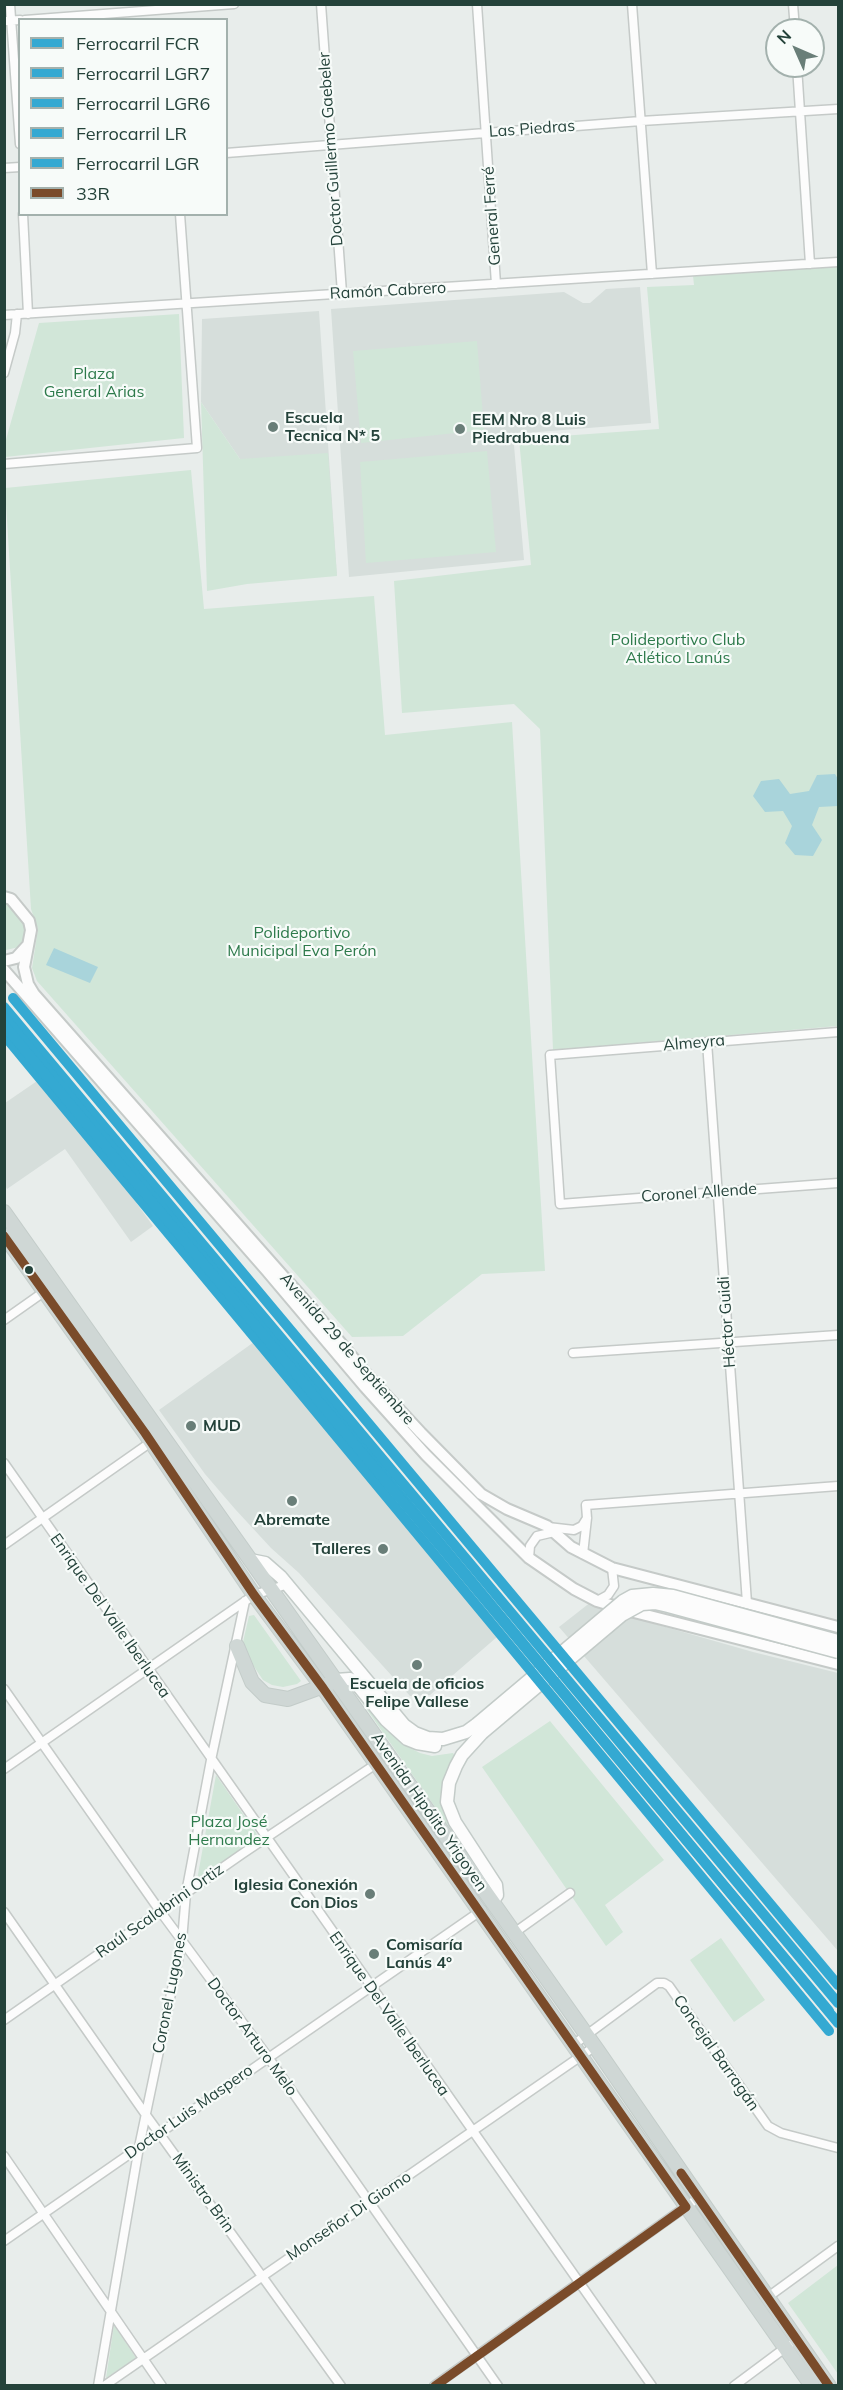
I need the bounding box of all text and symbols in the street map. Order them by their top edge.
legend [18,18,228,216]
north arrow [765,18,825,78]
text: N [772,25,795,48]
text: Ferrocarril FCR [76,32,199,55]
street label: Doctor Guillermo Gaebeler [315,51,347,247]
text: Ferrocarril LGR7 [76,62,210,85]
text: Ferrocarril LGR6 [76,92,210,115]
street label: Las Piedras [488,116,576,142]
text: Ferrocarril LR [76,122,187,145]
text: Ferrocarril LGR [76,152,200,175]
street label: General Ferré [479,166,505,266]
text: 33R [76,182,110,205]
street label: Ramón Cabrero [329,278,447,304]
park label: Plaza General Arias [44,364,144,402]
place label: Escuela Tecnica N* 5 [285,408,380,446]
place label: EEM Nro 8 Luis Piedrabuena [472,410,586,448]
marker: Escuela Tecnica N* 5 [266,420,280,434]
marker: EEM Nro 8 Luis Piedrabuena [453,422,467,436]
park label: Polideportivo Club Atlético Lanús [611,630,745,668]
park label: Polideportivo Municipal Eva Perón [227,923,377,961]
street label: Almeyra [662,1031,726,1055]
street label: Coronel Allende [640,1179,758,1207]
unlabelled marker [23,1264,35,1276]
street label: Avenida 29 de Septiembre [276,1269,418,1429]
street label: Héctor Guidi [714,1276,740,1368]
place label: MUD [203,1416,241,1436]
marker: MUD [184,1419,198,1433]
marker: Abremate [285,1494,299,1508]
place label: Abremate [254,1510,330,1530]
street label: Enrique Del Valle Iberlucea [46,1530,174,1702]
place label: Talleres [312,1539,371,1559]
marker: Talleres [376,1542,390,1556]
marker: Escuela de oficios Felipe Vallese [410,1658,424,1672]
place label: Escuela de oficios Felipe Vallese [350,1674,484,1712]
street label: Avenida Hipólito Yrigoyen [367,1729,491,1895]
park label: Plaza José Hernandez [188,1812,270,1850]
street label: Raúl Scalabrini Ortiz [92,1860,228,1962]
place label: Iglesia Conexión Con Dios [234,1875,358,1913]
marker: Iglesia Conexión Con Dios [363,1887,377,1901]
street label: Enrique Del Valle Iberlucea [325,1928,453,2100]
street label: Coronel Lugones [149,1931,191,2055]
place label: Comisaría Lanús 4° [386,1935,463,1973]
marker: Comisaría Lanús 4° [367,1947,381,1961]
street label: Doctor Arturo Melo [203,1974,301,2100]
street label: Concejal Barragán [669,1991,763,2115]
street label: Doctor Luis Maspero [121,2061,257,2163]
street label: Ministro Brin [168,2150,238,2236]
street label: Monseñor Di Giorno [283,2167,415,2265]

